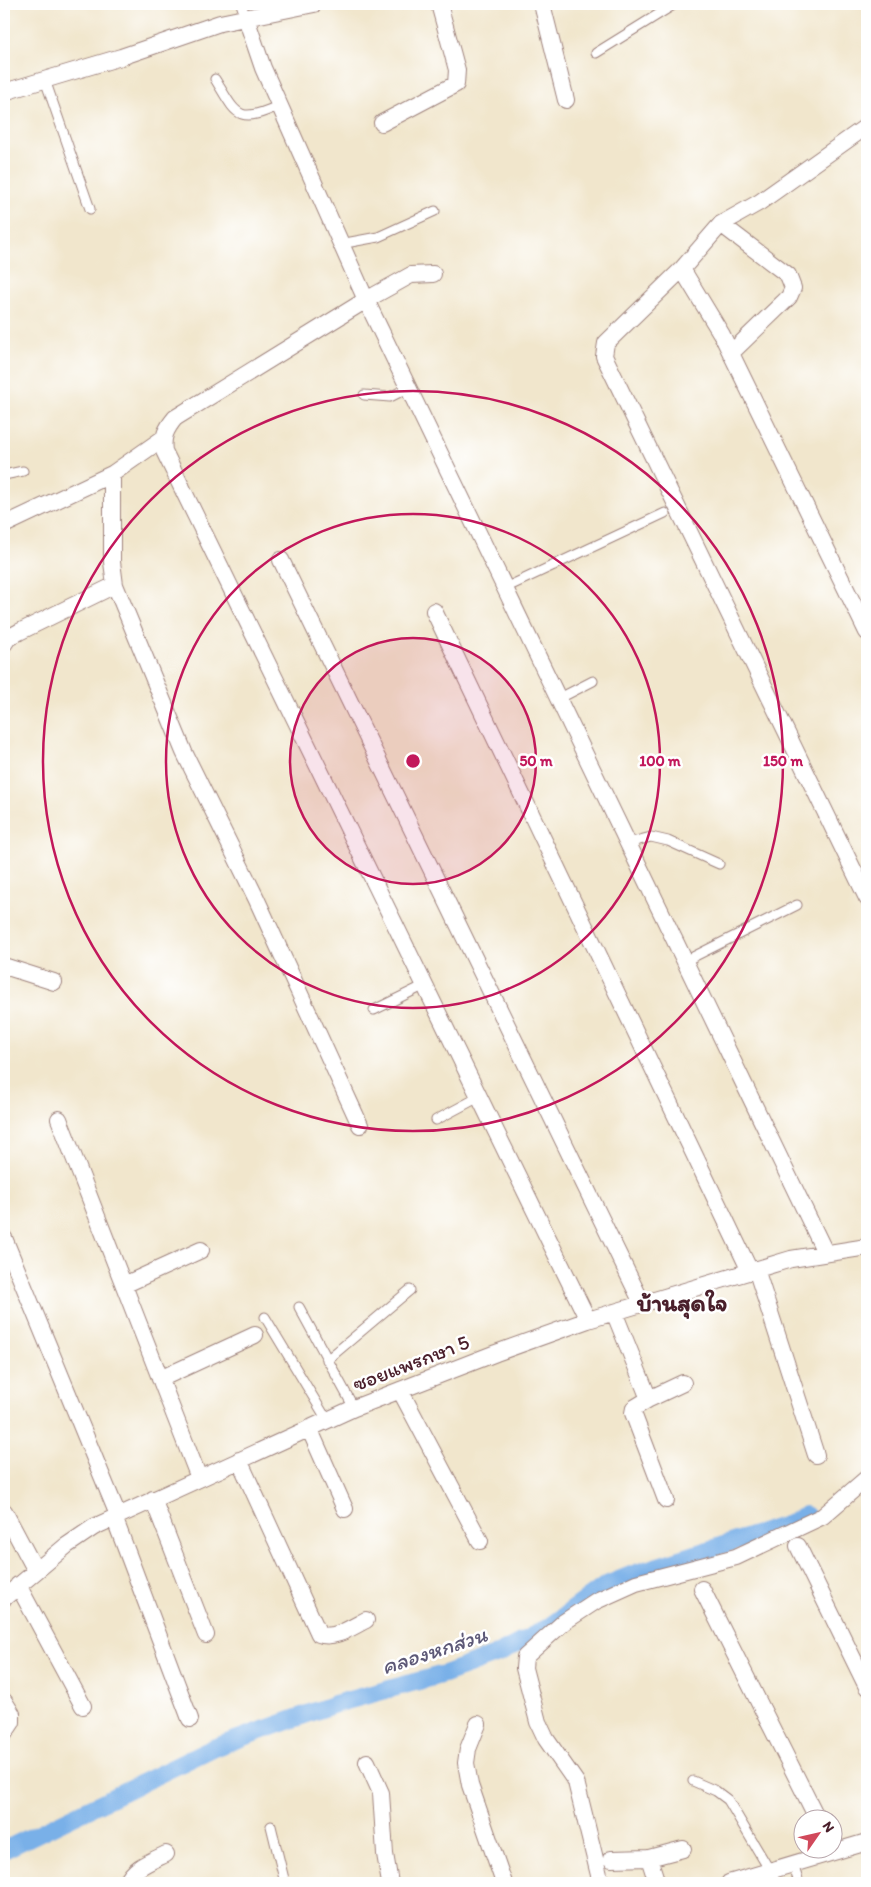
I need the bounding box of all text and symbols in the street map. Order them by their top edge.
centre of rings [404,752,422,770]
text: 50 m [519,752,553,770]
text: 100 m [639,752,681,770]
text: 150 m [763,752,803,770]
district label: บ้านสุดใจ [636,1288,727,1320]
street label: ซอยแพรกษา 5 [349,1329,473,1396]
water label: คลองหกส่วน [378,1620,491,1680]
north arrow [794,1810,844,1860]
text: N [819,1818,838,1836]

